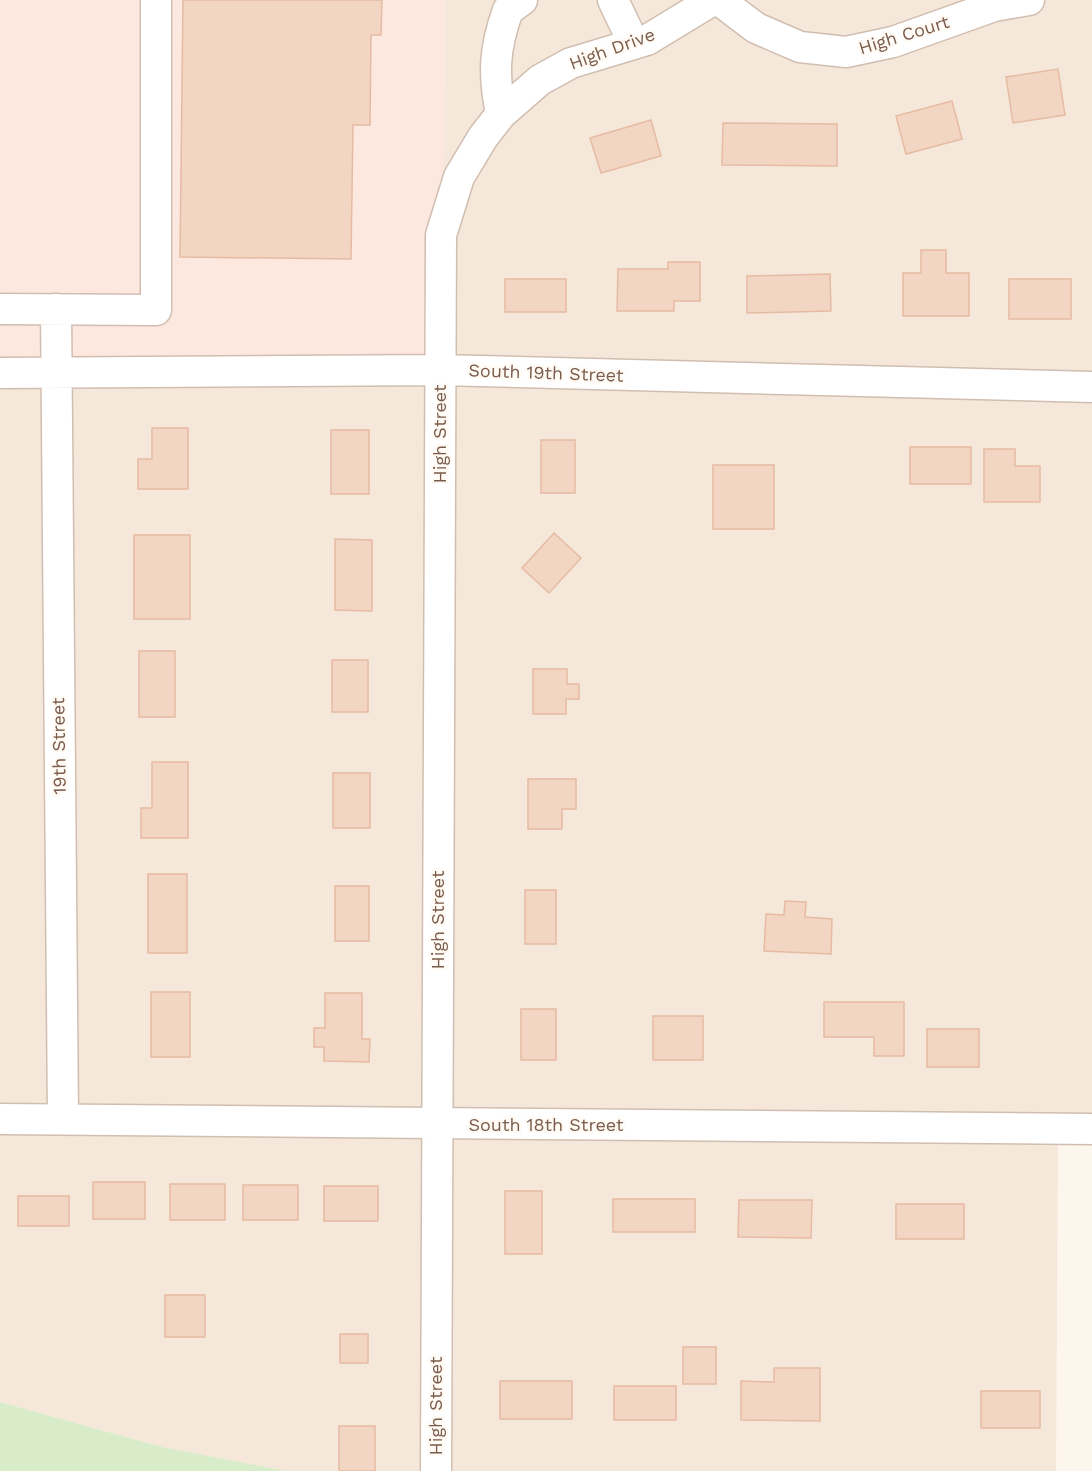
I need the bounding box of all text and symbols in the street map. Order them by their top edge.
street label: High Court [856,11,952,58]
street label: High Drive [566,23,658,74]
street label: South 19th Street [468,359,624,386]
street label: High Street [429,384,450,484]
street label: 19th Street [47,697,70,795]
street label: High Street [427,870,448,970]
street label: South 18th Street [468,1114,624,1135]
street label: High Street [425,1356,446,1456]

